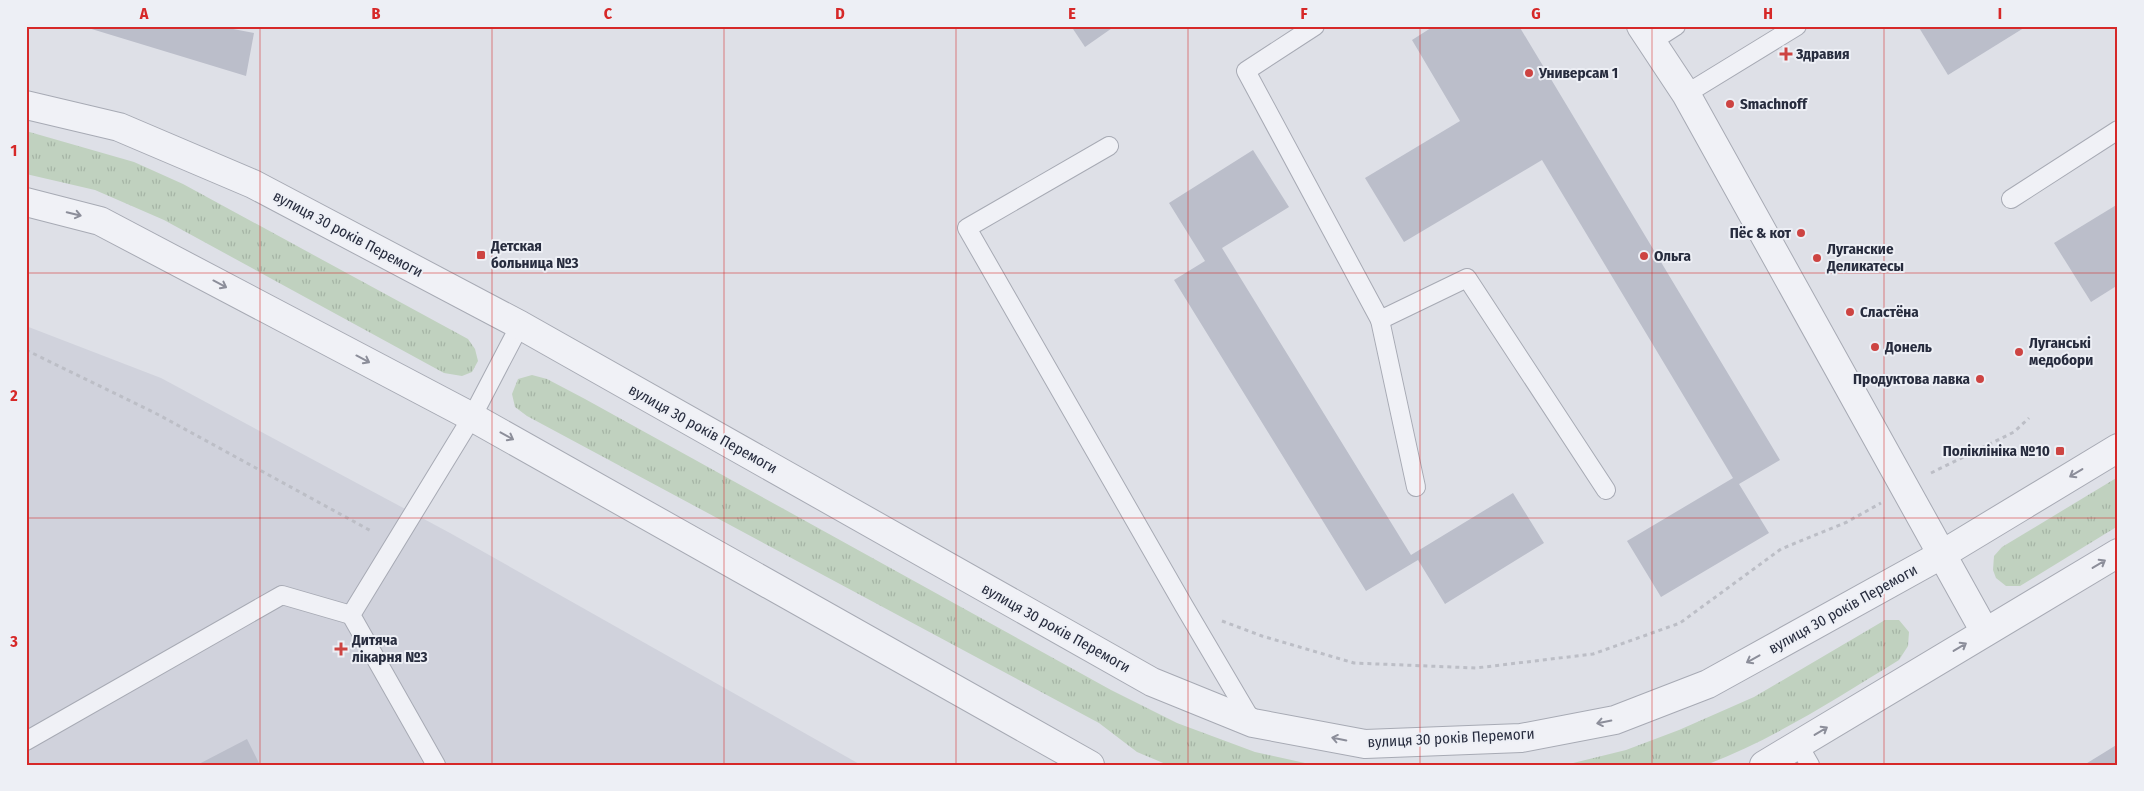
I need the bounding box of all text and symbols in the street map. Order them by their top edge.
text: A [139,4,149,23]
text: B [372,4,381,23]
text: C [604,4,613,23]
text: D [835,4,845,23]
text: E [1068,4,1076,23]
text: F [1300,4,1308,23]
text: G [1531,4,1541,23]
text: H [1763,4,1773,23]
text: I [1998,4,2002,23]
place label: Здравия [1795,45,1850,63]
marker: Здравия [1780,48,1792,60]
place label: Универсам 1 [1538,64,1618,82]
marker: Универсам 1 [1523,67,1535,79]
place label: Smachnoff [1740,95,1808,113]
marker: Smachnoff [1724,98,1736,110]
text: 1 [11,141,17,160]
street label: вулиця 30 років Перемоги [270,187,426,281]
one-way arrow [65,210,81,219]
place label: Пёс & кот [1730,224,1792,242]
marker: Пёс & кот [1795,227,1807,239]
place label: Детская больница №3 [490,237,579,272]
place label: Луганские Деликатесы [1826,240,1904,275]
place label: Ольга [1654,247,1691,265]
marker: Детская больница №3 [475,249,487,261]
marker: Ольга [1638,250,1650,262]
marker: Луганские Деликатесы [1811,252,1823,264]
one-way arrow [212,279,226,289]
place label: Сластёна [1860,303,1919,321]
marker: Сластёна [1844,306,1856,318]
place label: Луганські медобори [2029,334,2093,369]
place label: Донель [1884,338,1932,356]
marker: Донель [1869,341,1881,353]
marker: Луганські медобори [2013,346,2025,358]
one-way arrow [356,354,371,364]
place label: Продуктова лавка [1853,370,1971,388]
marker: Продуктова лавка [1974,373,1986,385]
street label: вулиця 30 років Перемоги [626,381,780,477]
text: 2 [9,386,18,405]
one-way arrow [499,431,514,441]
place label: Поліклініка №10 [1943,442,2050,460]
marker: Поліклініка №10 [2054,445,2066,457]
one-way arrow [2069,469,2083,479]
one-way arrow [2092,558,2106,568]
street label: вулиця 30 років Перемоги [1766,561,1920,657]
street label: вулиця 30 років Перемоги [979,580,1133,676]
place label: Дитяча лікарня №3 [351,631,428,666]
text: 3 [9,632,18,651]
marker: Дитяча лікарня №3 [334,642,348,656]
one-way arrow [1953,642,1967,652]
one-way arrow [1746,654,1761,664]
one-way arrow [1596,717,1612,727]
street label: вулиця 30 років Перемоги [1367,725,1535,751]
one-way arrow [1813,725,1827,735]
one-way arrow [1331,733,1347,743]

